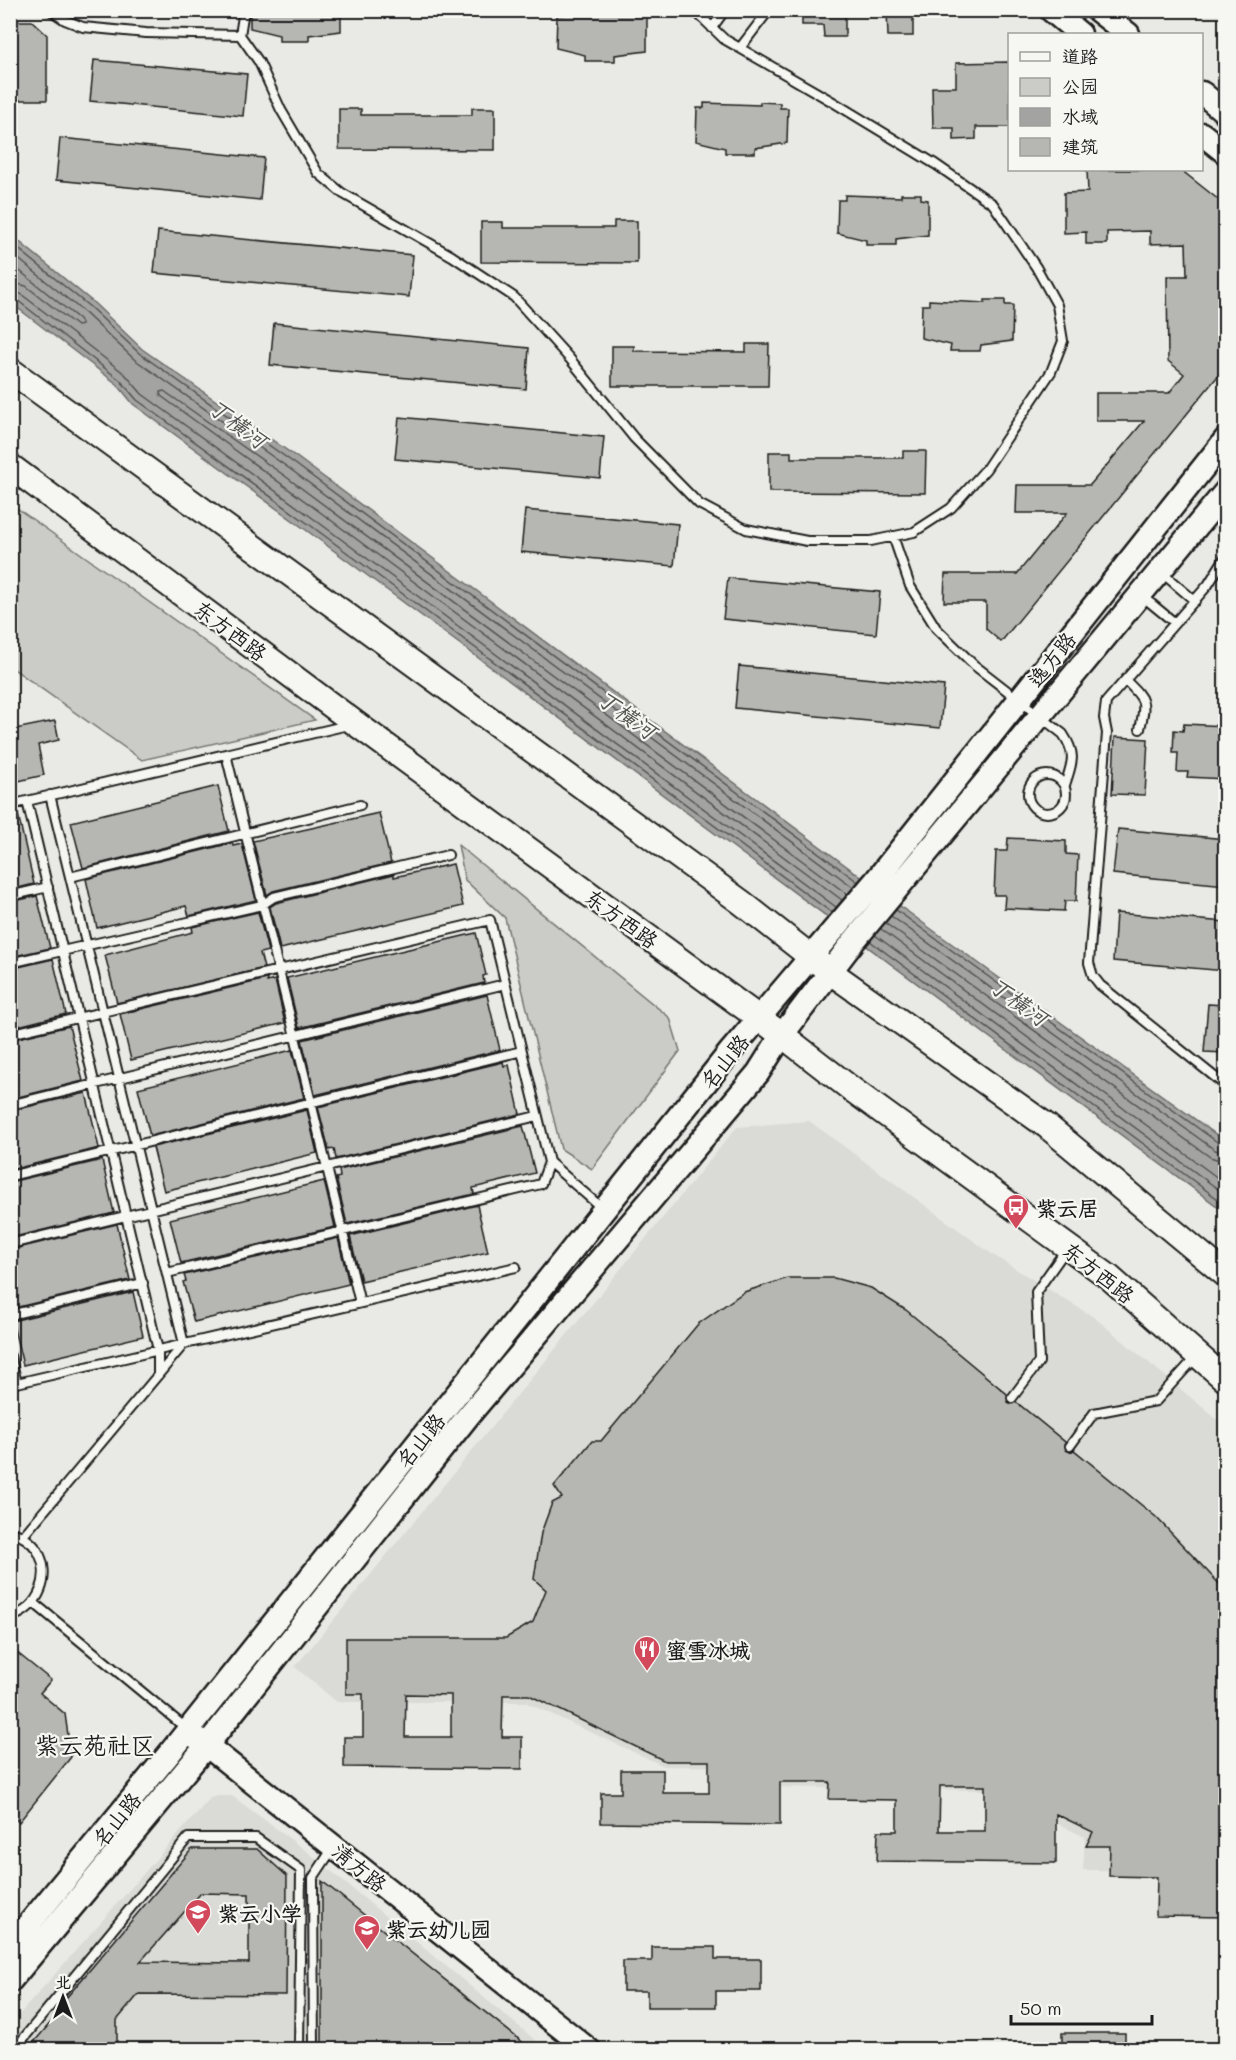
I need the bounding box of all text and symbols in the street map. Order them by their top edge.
legend [1008,33,1203,171]
text: 道路 [1062,44,1098,68]
text: 公园 [1062,74,1098,98]
text: 水域 [1062,104,1098,128]
text: 建筑 [1062,134,1098,158]
water label: 丁横河 [203,392,275,456]
street label: 东方西路 [189,594,273,666]
street label: 逸方路 [1021,626,1081,692]
water label: 丁横河 [592,683,665,747]
street label: 东方西路 [580,882,664,954]
water label: 丁横河 [984,970,1057,1034]
street label: 名山路 [694,1028,754,1094]
bus stop icon: 紫云居 [1001,1192,1031,1230]
place label: 紫云居 [1036,1194,1099,1221]
street label: 东方西路 [1058,1236,1140,1308]
street label: 名山路 [390,1407,450,1473]
restaurant icon: 蜜雪冰城 [632,1634,662,1672]
place label: 蜜雪冰城 [666,1636,750,1663]
district label: 紫云苑社区 [35,1729,155,1760]
street label: 名山路 [86,1786,146,1852]
street label: 清方路 [327,1837,393,1897]
school or university icon: 紫云小学 [183,1897,213,1935]
place label: 紫云小学 [218,1899,302,1926]
school or university icon: 紫云幼儿园 [352,1913,382,1951]
place label: 紫云幼儿园 [386,1915,491,1942]
north arrow [33,1967,93,2027]
text: 北 [55,1971,71,1992]
scale bar [1011,1988,1152,2026]
text: 50 m [1020,1996,1062,2020]

